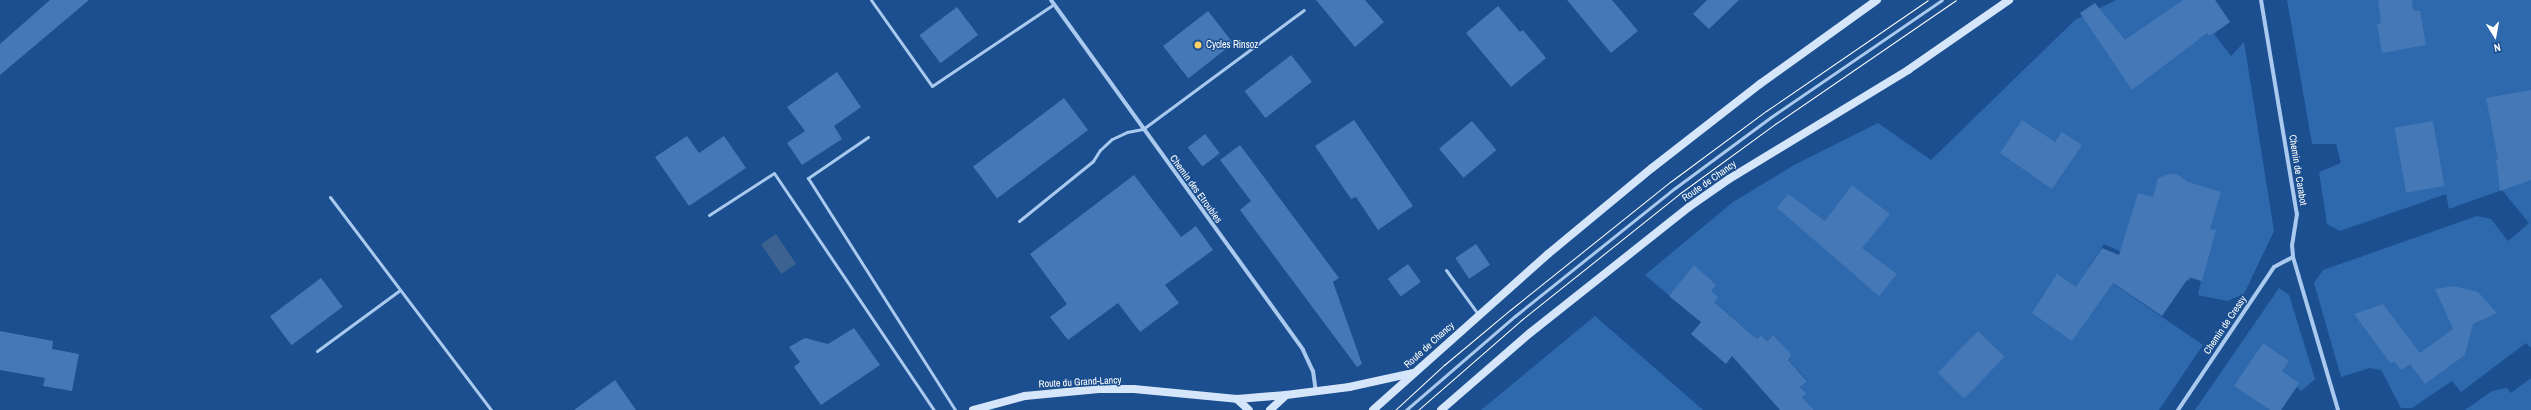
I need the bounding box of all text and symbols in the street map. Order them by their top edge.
north arrow [2475,16,2515,56]
place label: Cycles Rinsoz [1206,39,1258,51]
marker: Cycles Rinsoz [1193,40,1203,50]
text: N [2493,40,2502,55]
street label: Chemin de Carabot [2286,134,2310,206]
street label: Chemin des Etroubles [1167,153,1225,225]
street label: Route de Chancy [1680,158,1738,204]
street label: Chemin de Cressy [2201,293,2249,357]
street label: Route de Chancy [1401,319,1457,371]
street label: Route du Grand-Lancy [1038,374,1122,390]

